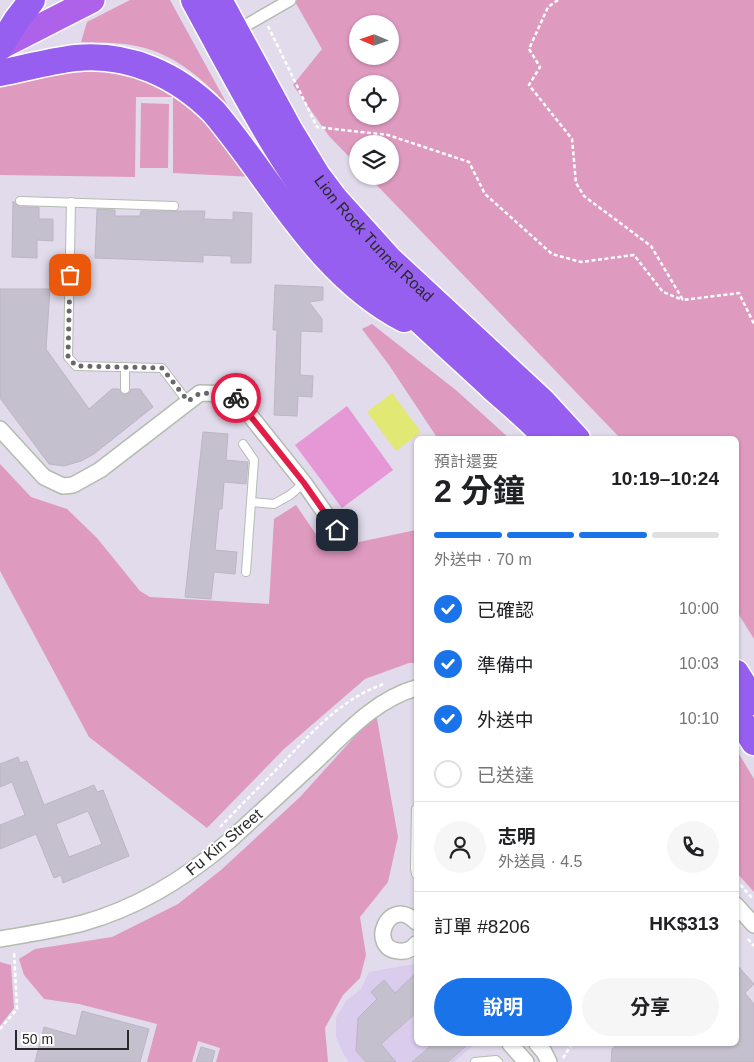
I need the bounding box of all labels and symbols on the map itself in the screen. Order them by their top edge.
north arrow [349,15,399,65]
street label: Lion Rock Tunnel Road [311,172,437,305]
pin [49,254,91,296]
courier [211,373,261,423]
pin [316,509,358,551]
street label: Fu Kin Street [183,805,266,879]
scale bar [15,1027,129,1050]

